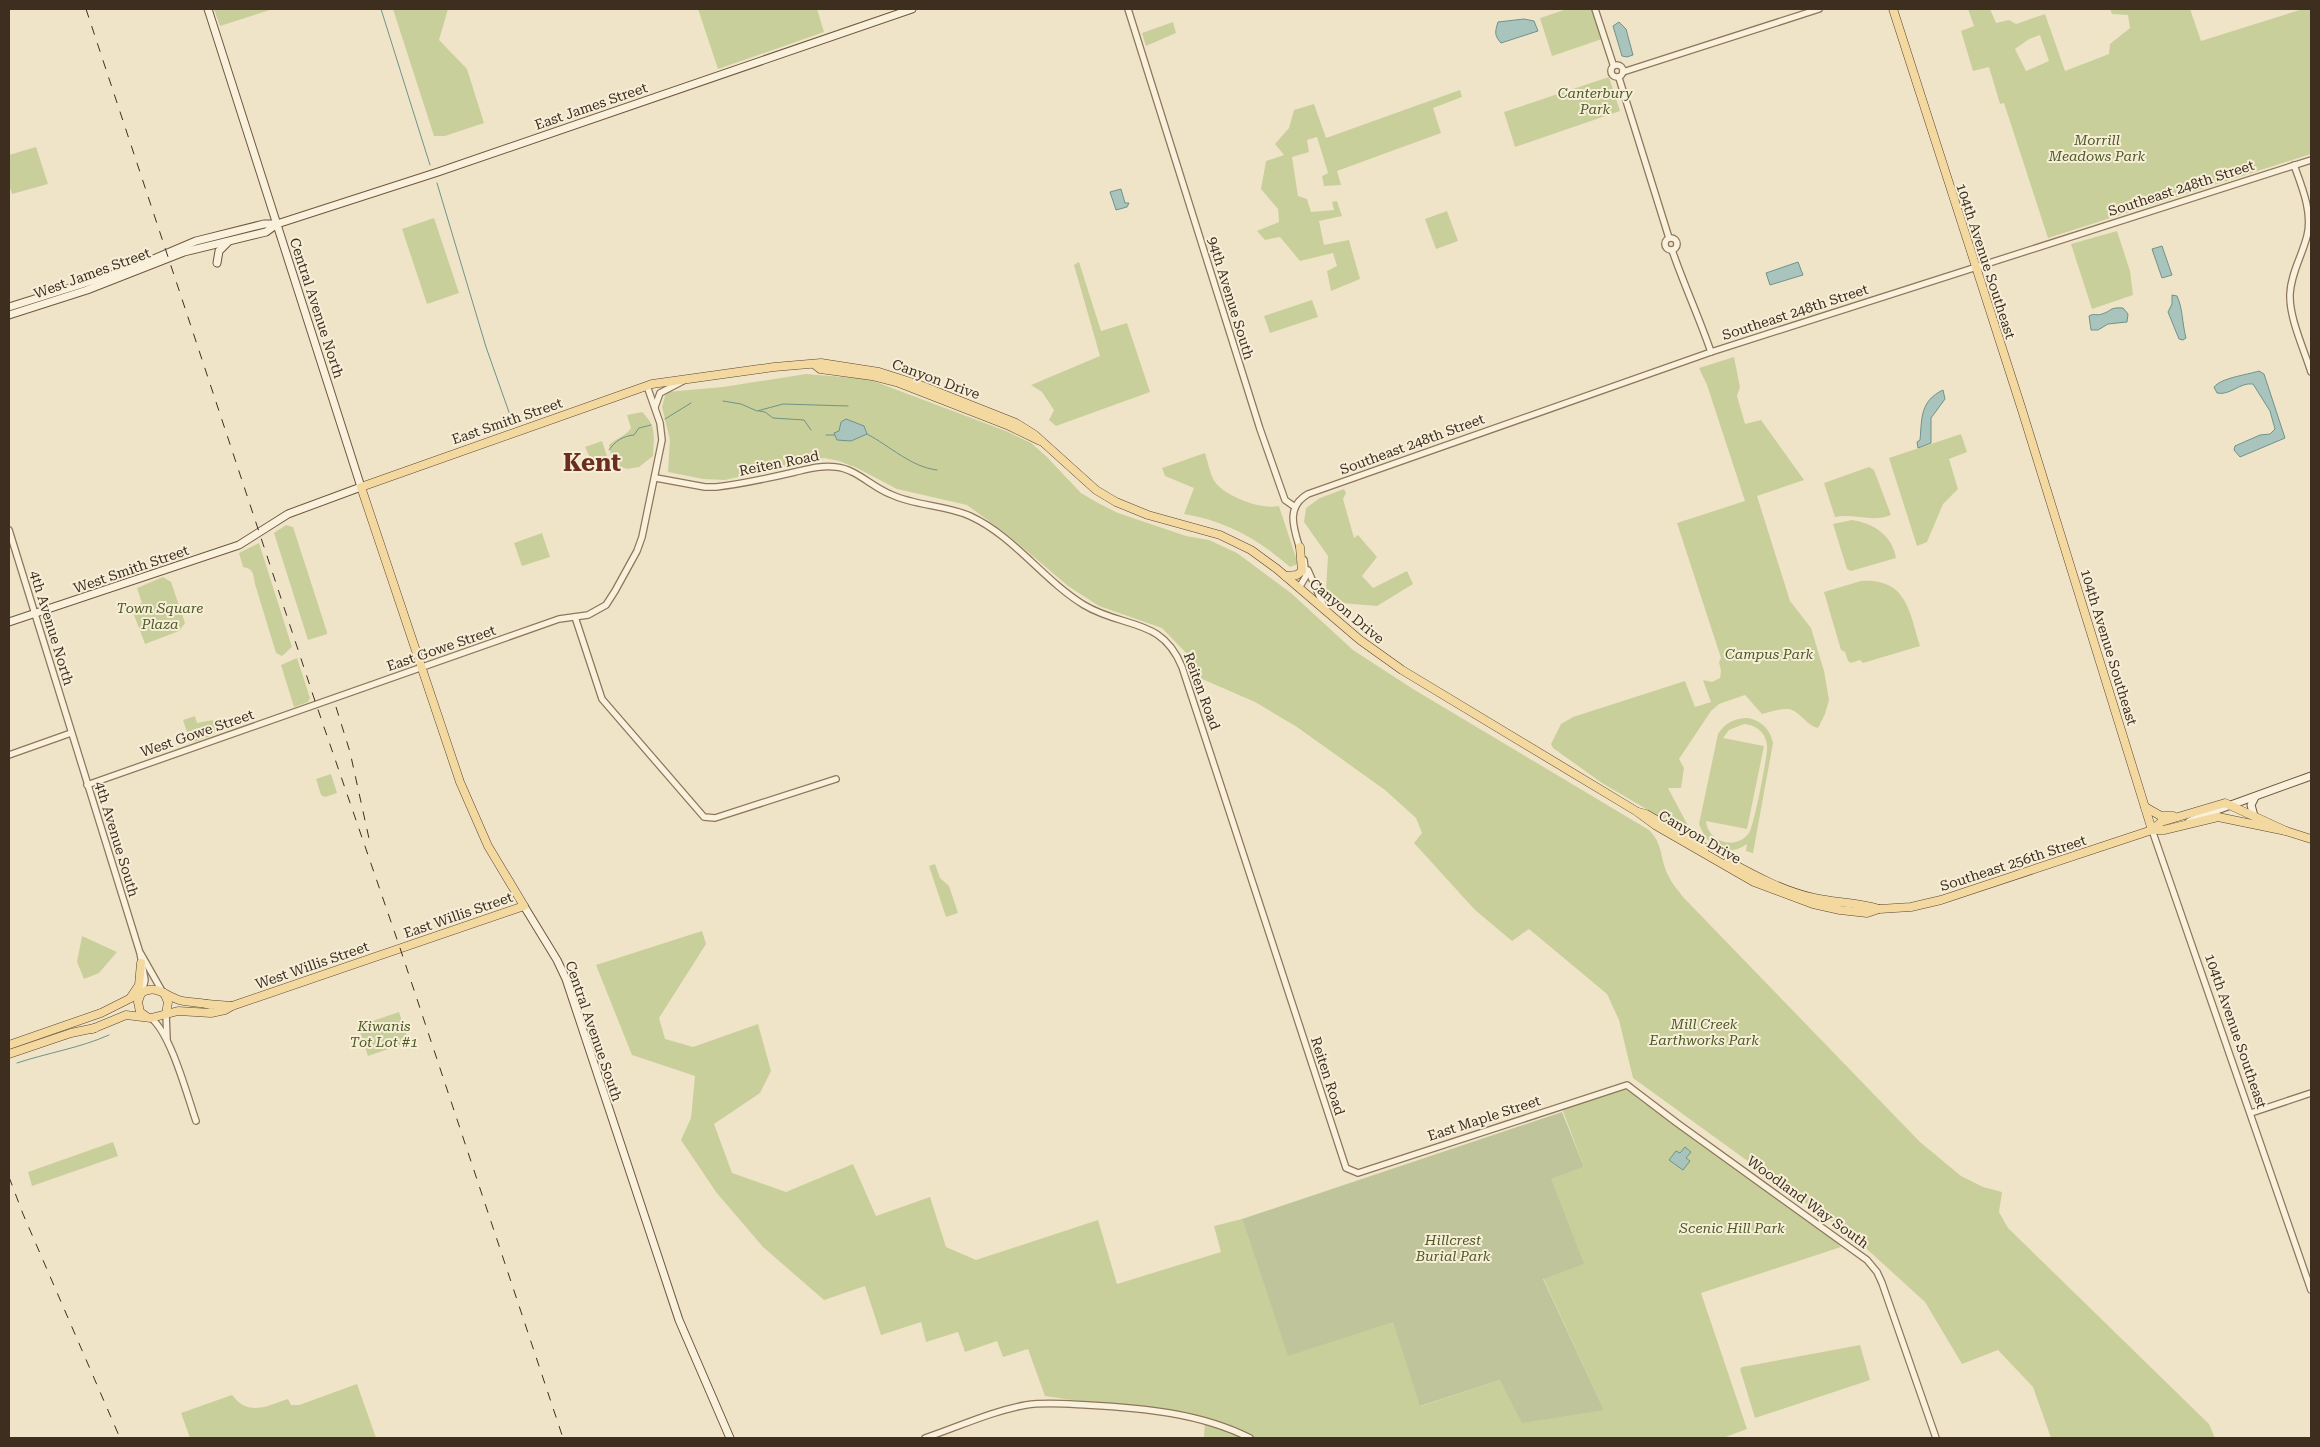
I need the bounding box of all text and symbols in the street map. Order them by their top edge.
street label: East James Street [533,79,649,133]
park label: Canterbury Park [1558,85,1633,117]
park label: Morrill Meadows Park [2048,132,2146,164]
street label: Southeast 248th Street [2106,157,2256,219]
street label: 104th Avenue Southeast [1953,181,2019,341]
street label: 94th Avenue South [1205,235,1257,361]
street label: Central Avenue North [287,236,347,380]
street label: West James Street [32,245,152,301]
street label: Southeast 248th Street [1720,281,1870,343]
street label: Canyon Drive [890,356,982,402]
street label: East Smith Street [450,395,564,447]
street label: Southeast 248th Street [1338,410,1486,478]
street label: Reiten Road [738,447,821,479]
district label: Kent [563,449,621,477]
street label: West Smith Street [71,542,191,596]
street label: 104th Avenue Southeast [2078,567,2140,727]
street label: 4th Avenue North [27,569,77,687]
street label: Canyon Drive [1307,575,1388,647]
park label: Town Square Plaza [117,600,203,632]
street label: East Gowe Street [384,622,498,674]
park label: Campus Park [1725,646,1813,662]
street label: Reiten Road [1181,650,1223,732]
street label: West Gowe Street [138,706,256,760]
street label: 4th Avenue South [92,779,142,899]
street label: Canyon Drive [1656,807,1744,867]
street label: Southeast 256th Street [1938,832,2088,894]
street label: East Willis Street [401,889,515,941]
street label: West Willis Street [253,938,371,992]
street label: 104th Avenue Southeast [2202,951,2270,1111]
street label: Central Avenue South [562,959,626,1103]
park label: Mill Creek Earthworks Park [1648,1016,1759,1048]
park label: Kiwanis Tot Lot #1 [350,1018,418,1050]
street label: Reiten Road [1308,1035,1348,1117]
street label: East Maple Street [1426,1092,1542,1144]
street label: Woodland Way South [1744,1152,1872,1252]
park label: Scenic Hill Park [1678,1220,1785,1236]
park label: Hillcrest Burial Park [1415,1232,1491,1264]

